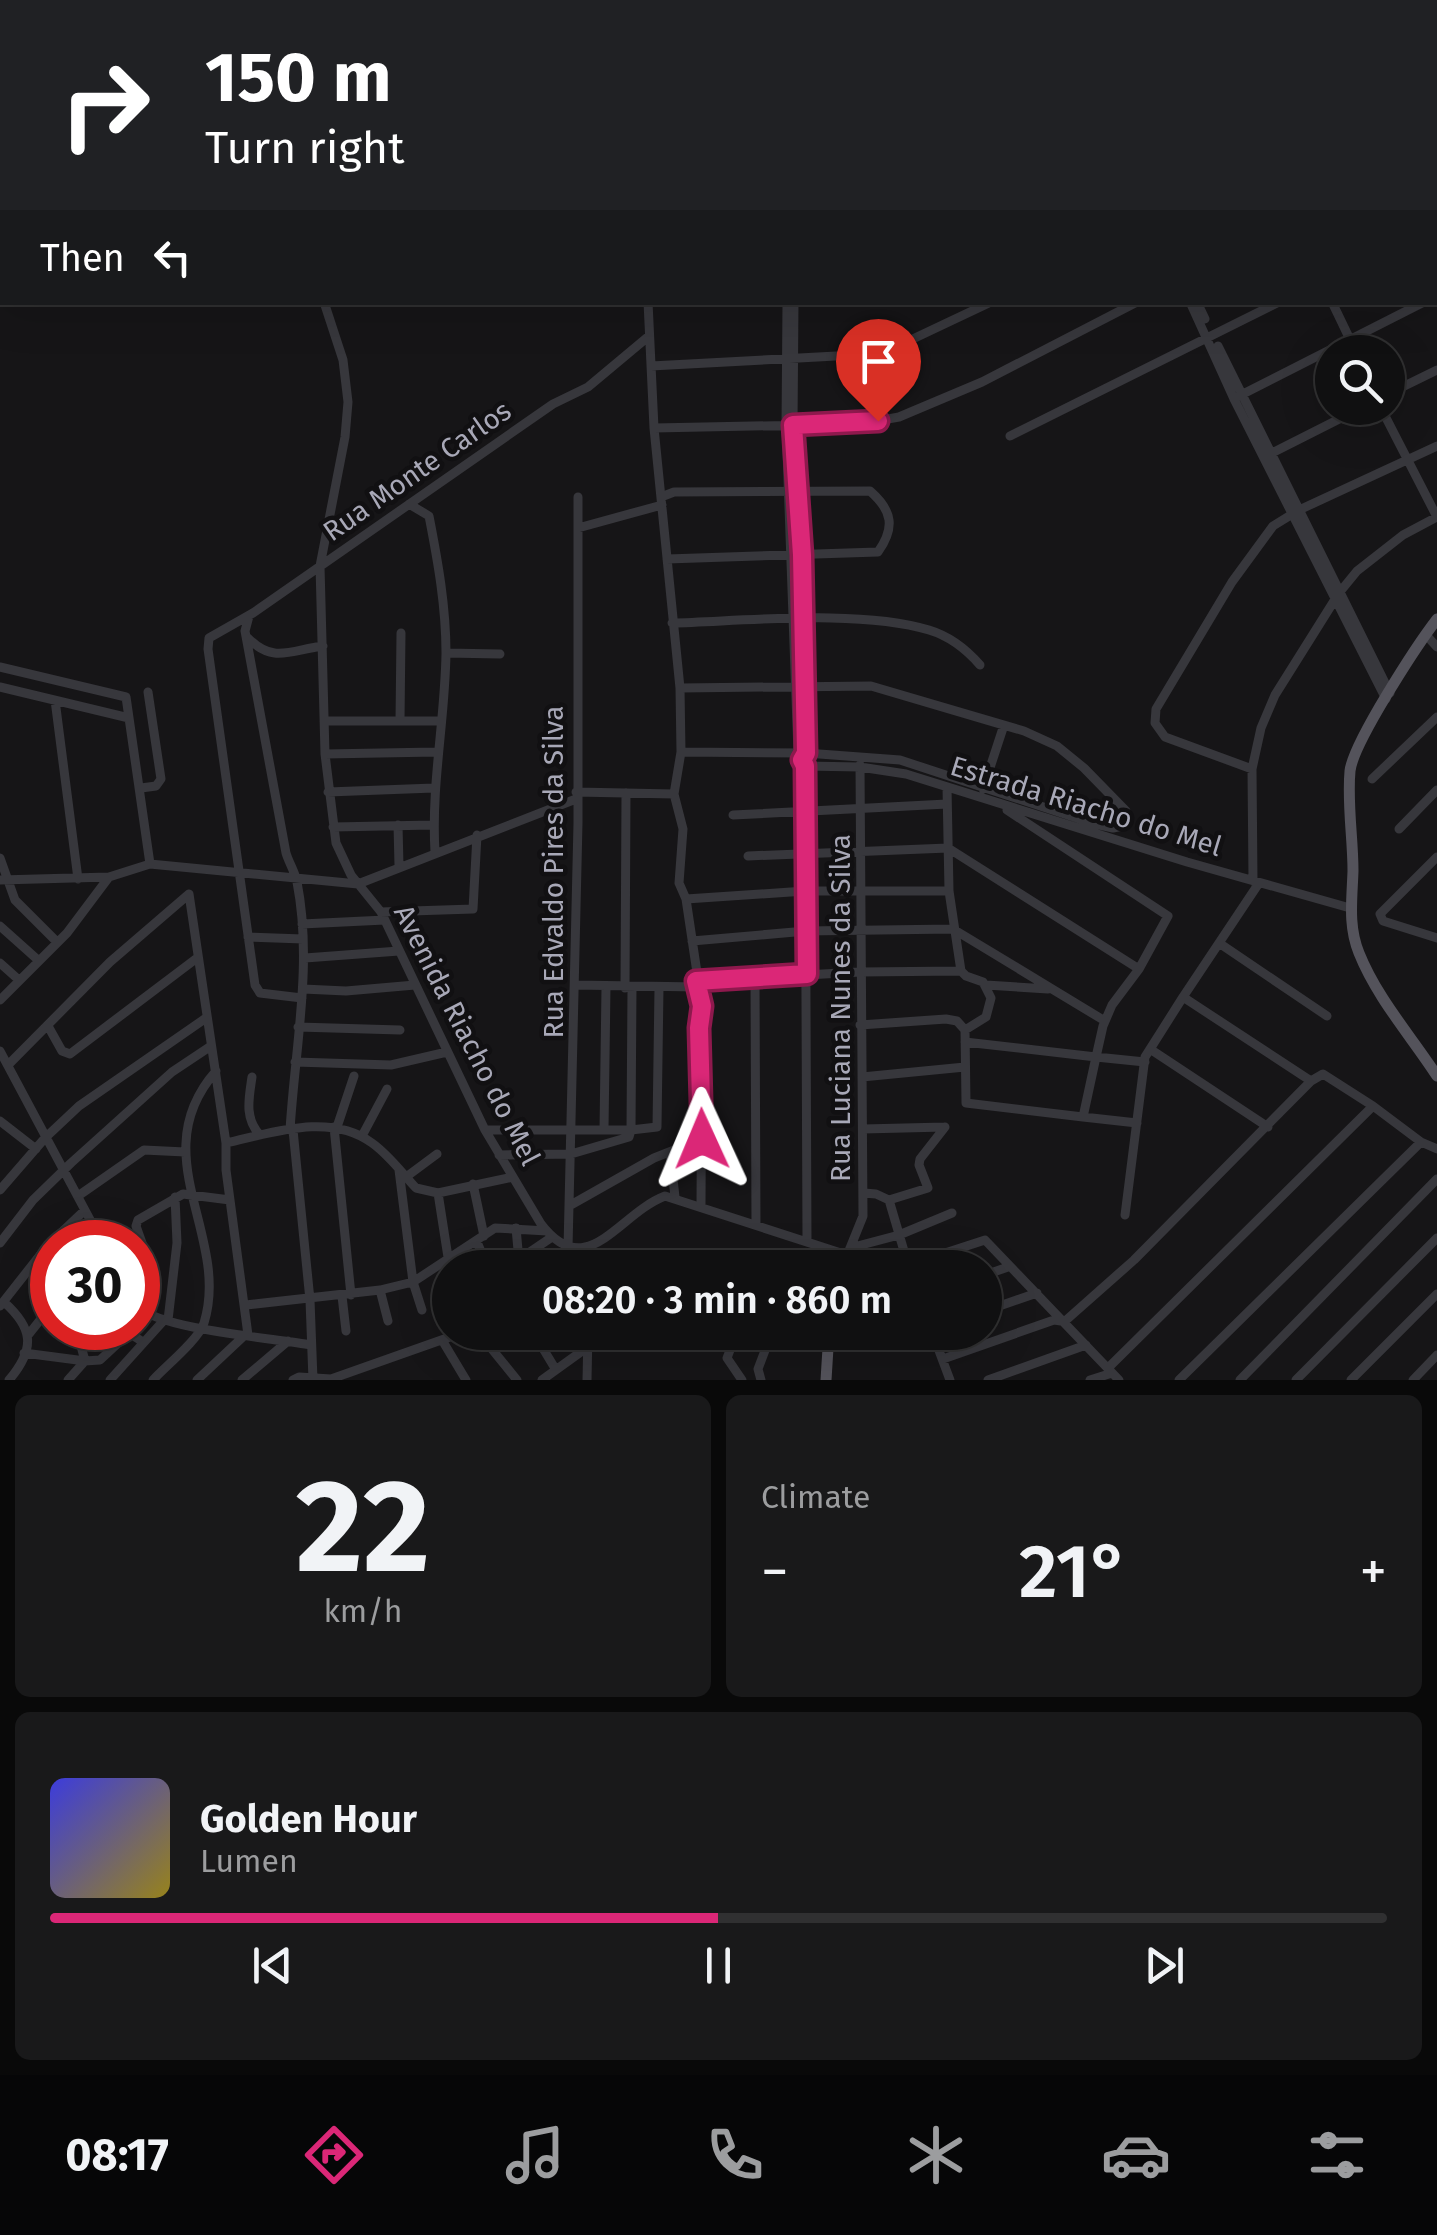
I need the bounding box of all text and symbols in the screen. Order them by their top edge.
text: 150 m [205,36,392,120]
icon: right [40,40,170,170]
text: Turn right [205,121,404,175]
icon: left [145,230,200,285]
text: Then [40,235,125,281]
pin [836,319,921,422]
icon: arrive [851,334,906,389]
map controls [1315,335,1405,425]
button: search [1315,335,1405,425]
street label: Rua Monte Carlos [317,394,517,548]
street label: Rua Edvaldo Pires da Silva [537,706,570,1038]
street label: Estrada Riacho do Mel [946,749,1226,863]
street label: Rua Luciana Nunes da Silva [824,834,857,1182]
street label: Avenida Riacho do Mel [387,899,547,1171]
position arrow [650,1087,754,1191]
speed limit sign: 30 [30,1220,160,1350]
text: 08:20 · 3 min · 860 m [542,1277,892,1323]
text: 22 [296,1449,430,1605]
text: Climate [761,1478,870,1516]
text: 21° [1019,1527,1129,1617]
text: − [761,1539,789,1605]
text: + [1360,1539,1387,1605]
text: km/h [323,1592,403,1630]
text: Golden Hour [200,1796,417,1842]
text: Lumen [200,1842,298,1880]
icon: previous [245,1938,300,1993]
icon: pause [691,1938,746,1993]
icon: next [1137,1938,1192,1993]
icon: directions [299,2120,369,2190]
icon: music [500,2120,570,2190]
icon: phone [700,2120,770,2190]
icon: climate [901,2120,971,2190]
icon: car [1101,2120,1171,2190]
icon: filters [1302,2120,1372,2190]
text: 08:17 [65,2128,169,2182]

